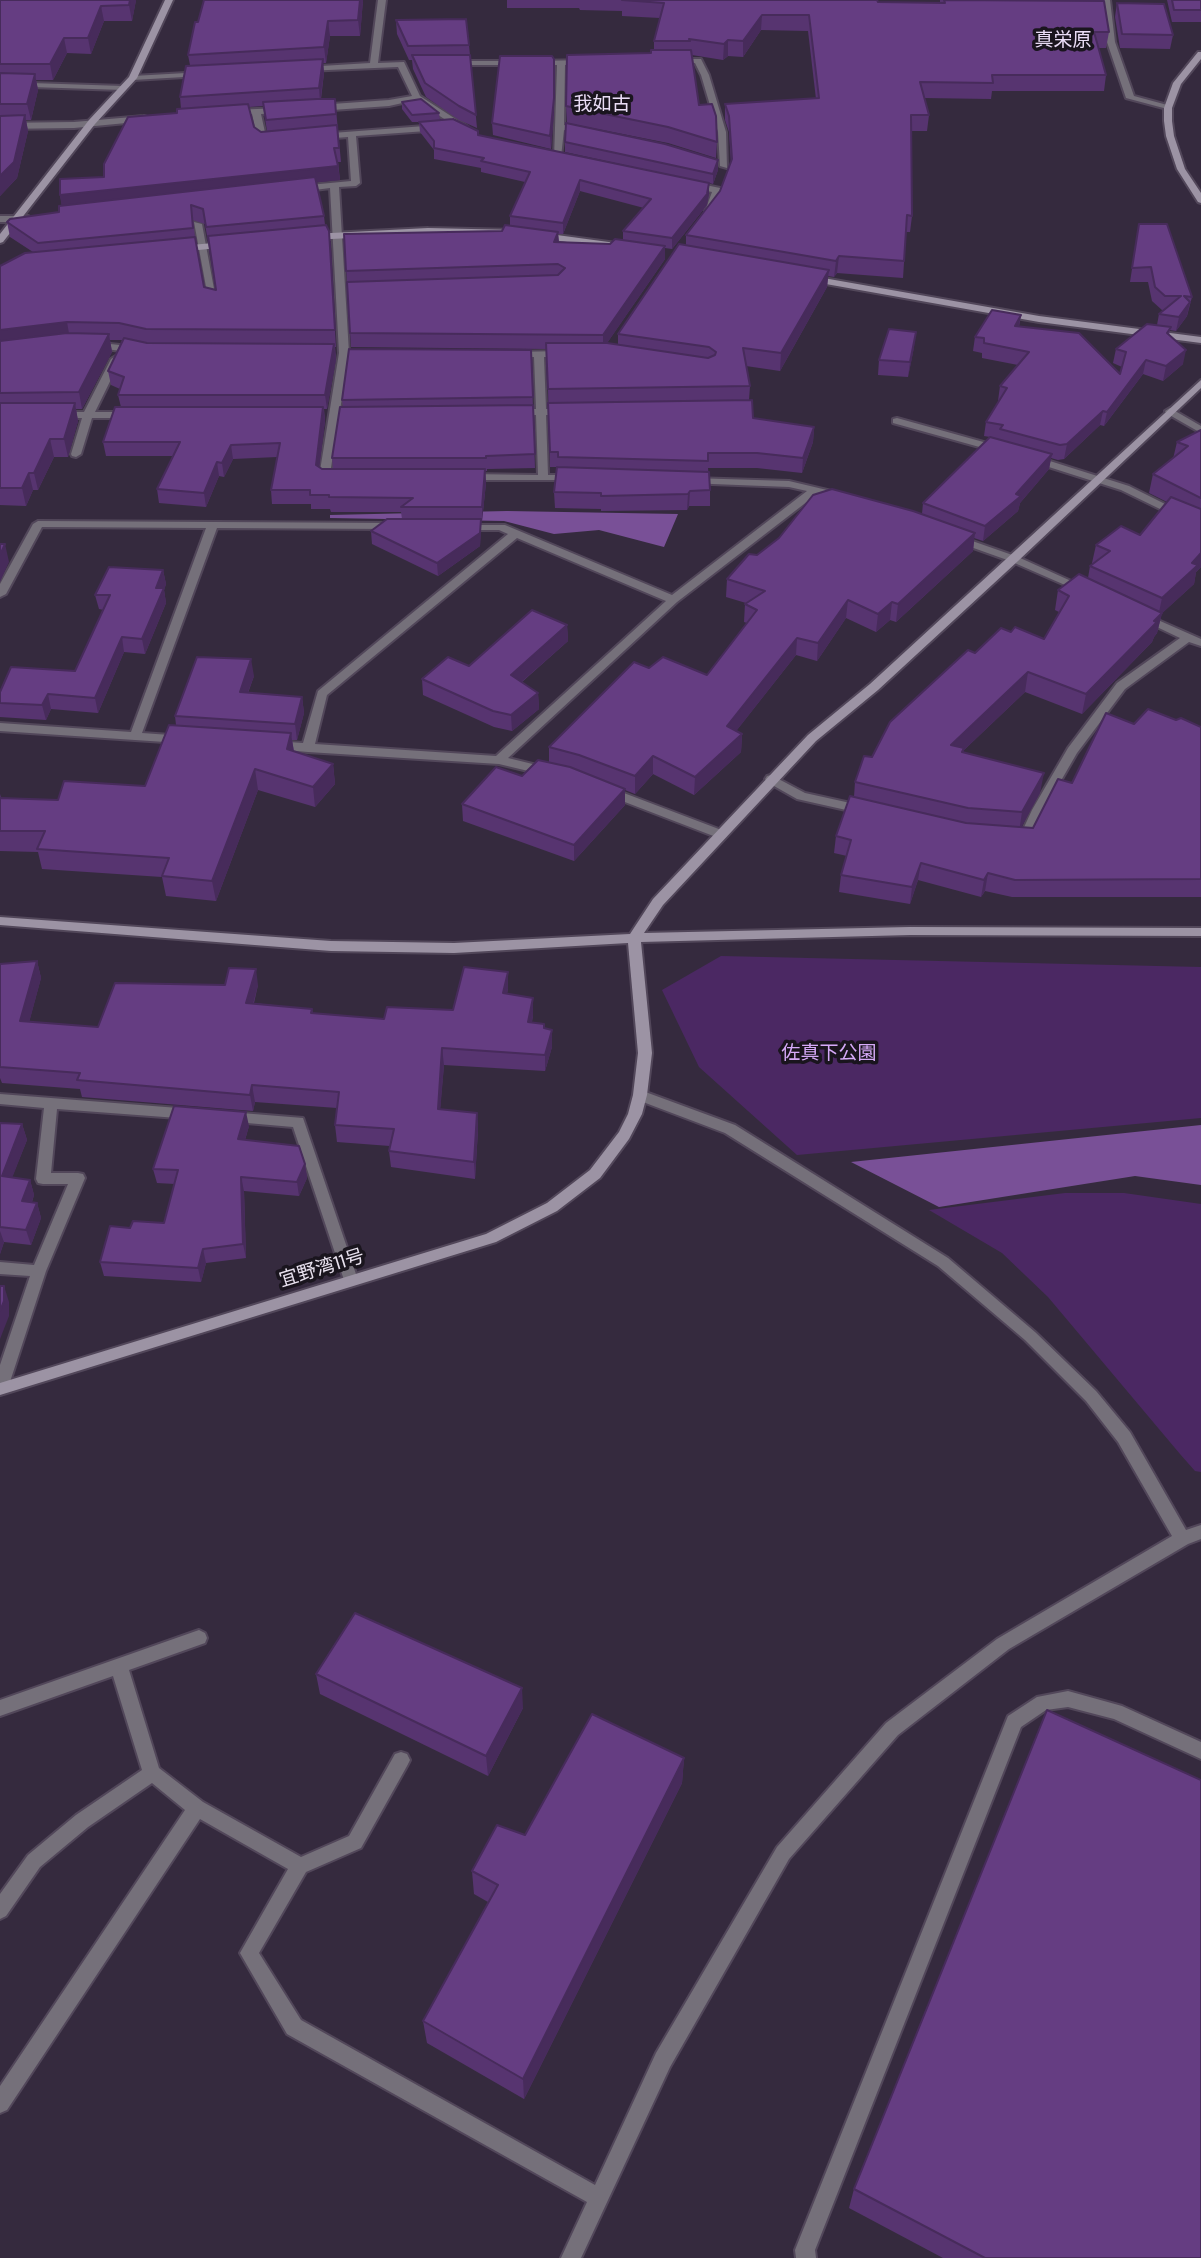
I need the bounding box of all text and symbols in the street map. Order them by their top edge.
district label: 真栄原 [1035,30,1091,52]
district label: 我如古 [574,94,630,116]
park label: 佐真下公園 [782,1043,876,1065]
street label: 宜野湾11号 [277,1245,367,1293]

